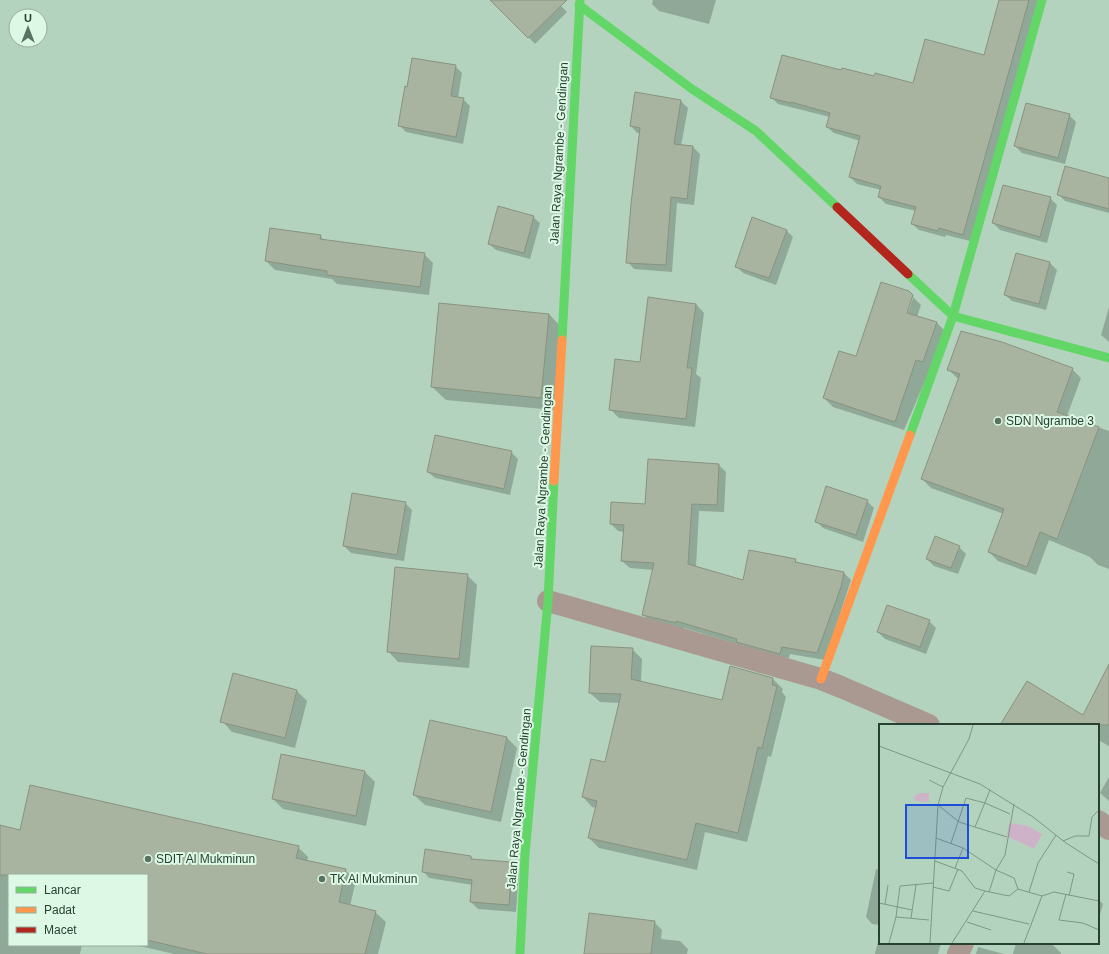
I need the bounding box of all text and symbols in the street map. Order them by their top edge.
north arrow [8,8,48,48]
text: U [24,12,32,24]
street label: Jalan Raya Ngrambe - Gendingan [547,62,571,244]
street label: Jalan Raya Ngrambe - Gendingan [531,386,555,568]
place label: SDN Ngrambe 3 [1006,414,1094,428]
marker: SDN Ngrambe 3 [993,416,1003,426]
street label: Jalan Raya Ngrambe - Gendingan [504,708,534,890]
inset map [879,724,1099,944]
place label: SDIT Al Mukminun [156,852,255,866]
marker: SDIT Al Mukminun [143,854,153,864]
place label: TK Al Mukminun [330,872,417,886]
legend [8,874,148,946]
marker: TK Al Mukminun [317,874,327,884]
text: Lancar [44,883,81,897]
text: Padat [44,903,76,917]
text: Macet [44,923,77,937]

